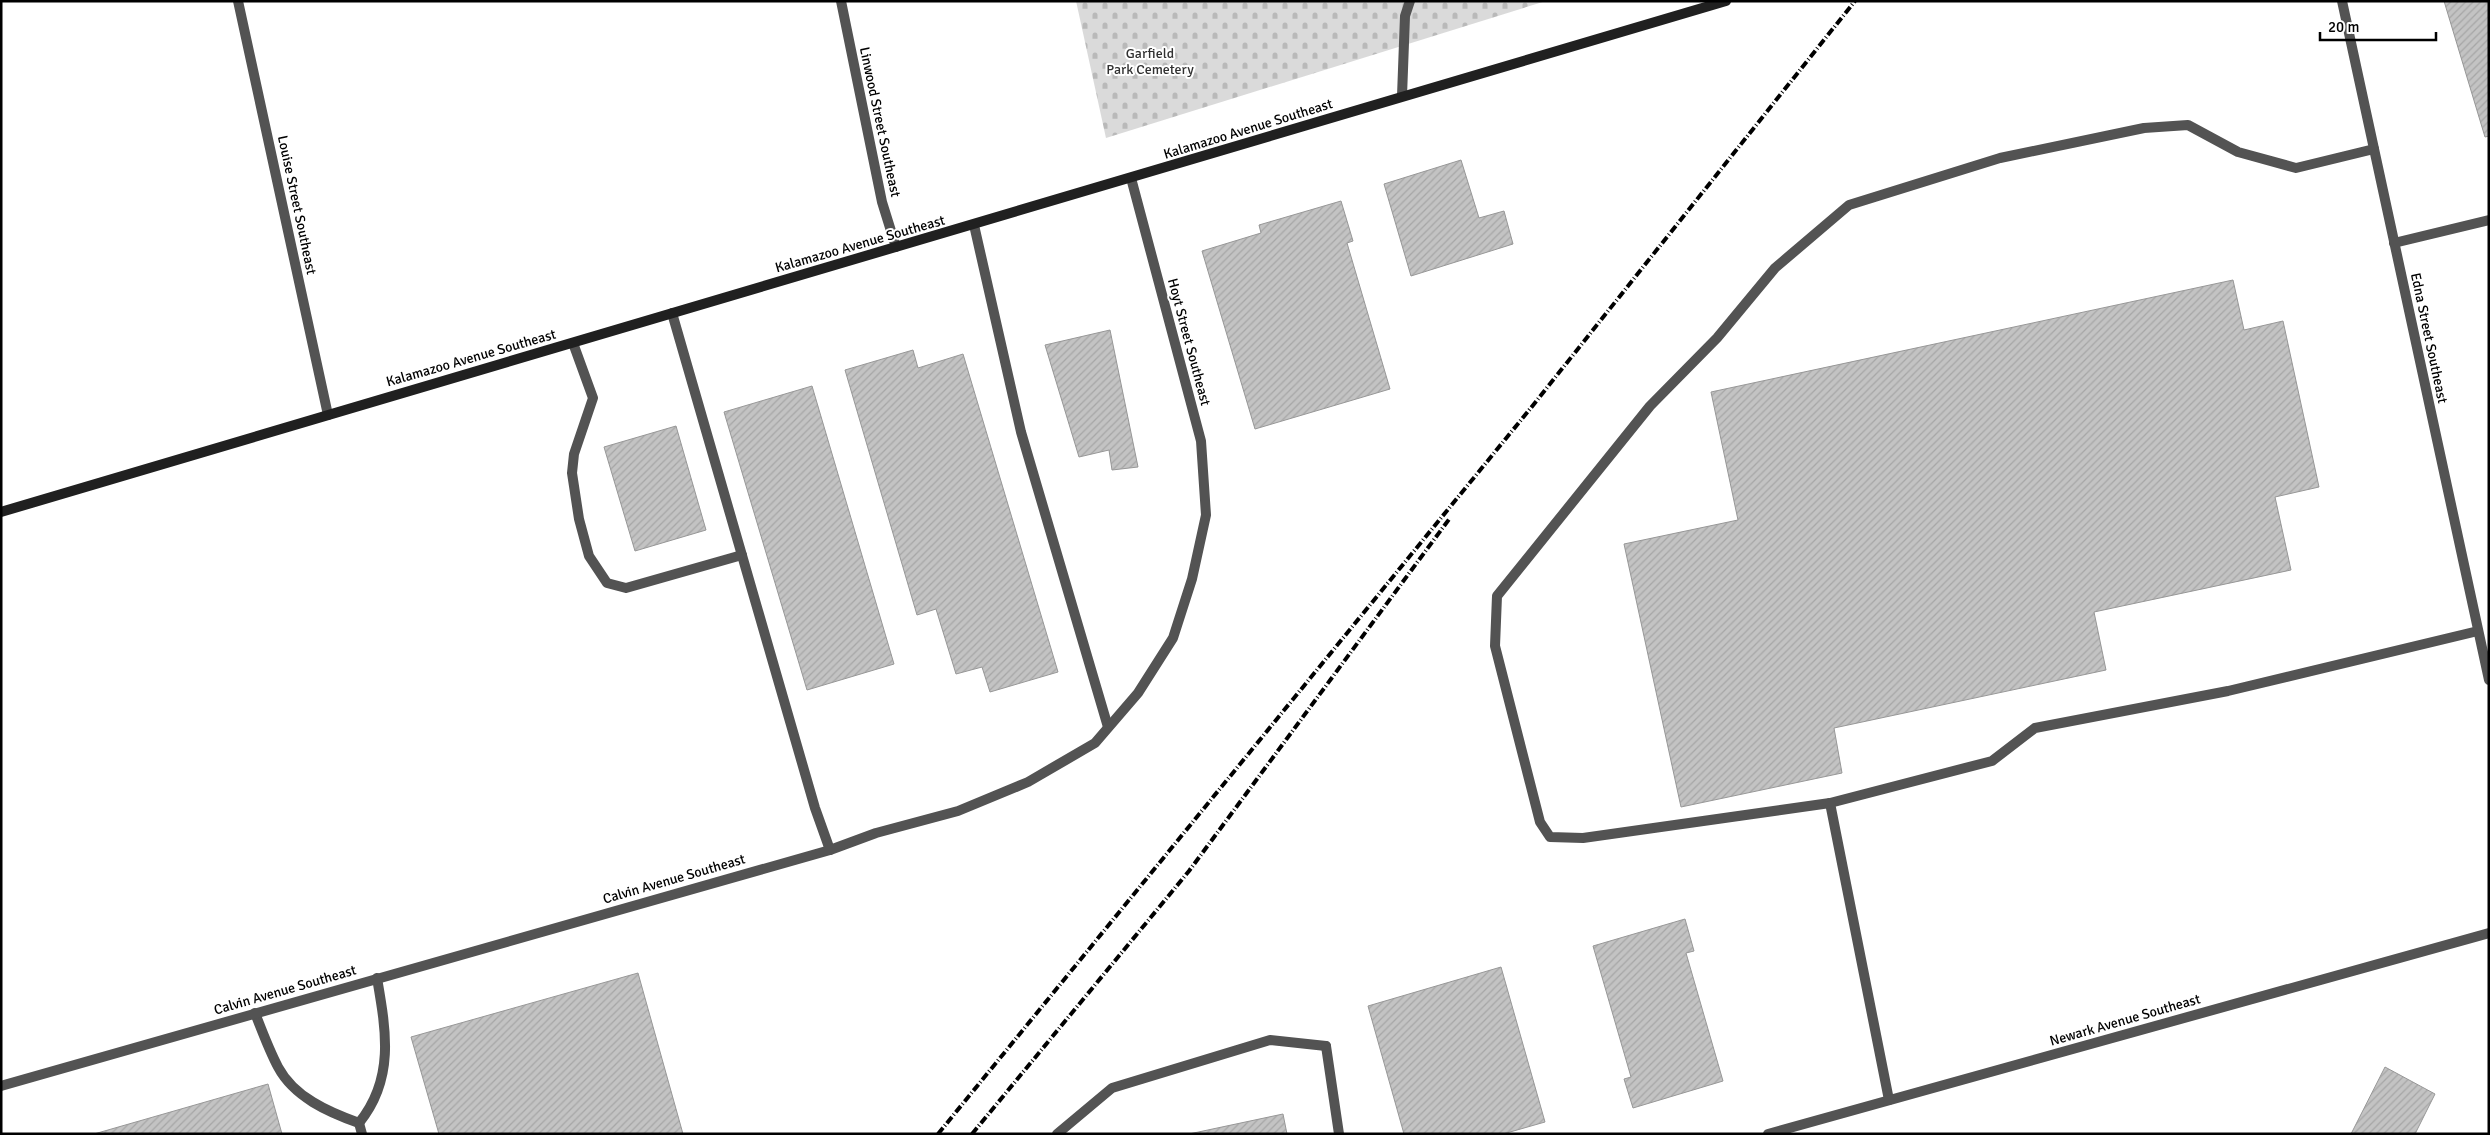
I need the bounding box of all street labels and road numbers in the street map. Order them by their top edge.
street label: Linwood Street Southeast [856,45,904,199]
street label: Kalamazoo Avenue Southeast [1161,95,1335,163]
street label: Louise Street Southeast [274,134,320,276]
street label: Kalamazoo Avenue Southeast [773,212,947,276]
street label: Edna Street Southeast [2407,271,2451,405]
street label: Hoyt Street Southeast [1164,276,1214,408]
street label: Kalamazoo Avenue Southeast [384,326,558,390]
street label: Calvin Avenue Southeast [601,850,747,907]
street label: Calvin Avenue Southeast [212,961,358,1018]
street label: Newark Avenue Southeast [2048,990,2202,1050]

